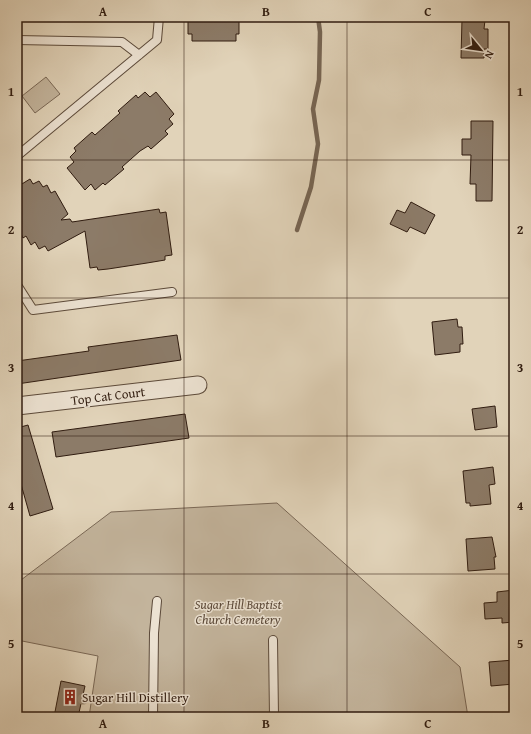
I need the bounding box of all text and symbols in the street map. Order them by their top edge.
text: A [99,2,108,21]
text: B [262,2,270,21]
text: C [424,2,432,21]
north arrow [461,30,501,70]
text: N [481,48,499,63]
text: 1 [8,82,14,101]
text: 1 [517,82,523,101]
text: 2 [8,220,15,239]
text: 2 [517,220,524,239]
text: 3 [8,358,14,377]
text: 3 [517,358,523,377]
street label: Top Cat Court [70,382,147,410]
text: 4 [8,496,15,515]
text: 4 [517,496,524,515]
park label: Sugar Hill Baptist Church Cemetery [194,595,282,629]
text: 5 [8,634,15,653]
text: 5 [517,634,524,653]
building icon: Sugar Hill Distillery [61,688,79,706]
place label: Sugar Hill Distillery [82,688,189,707]
text: A [99,714,108,733]
text: B [262,714,270,733]
text: C [424,714,432,733]

